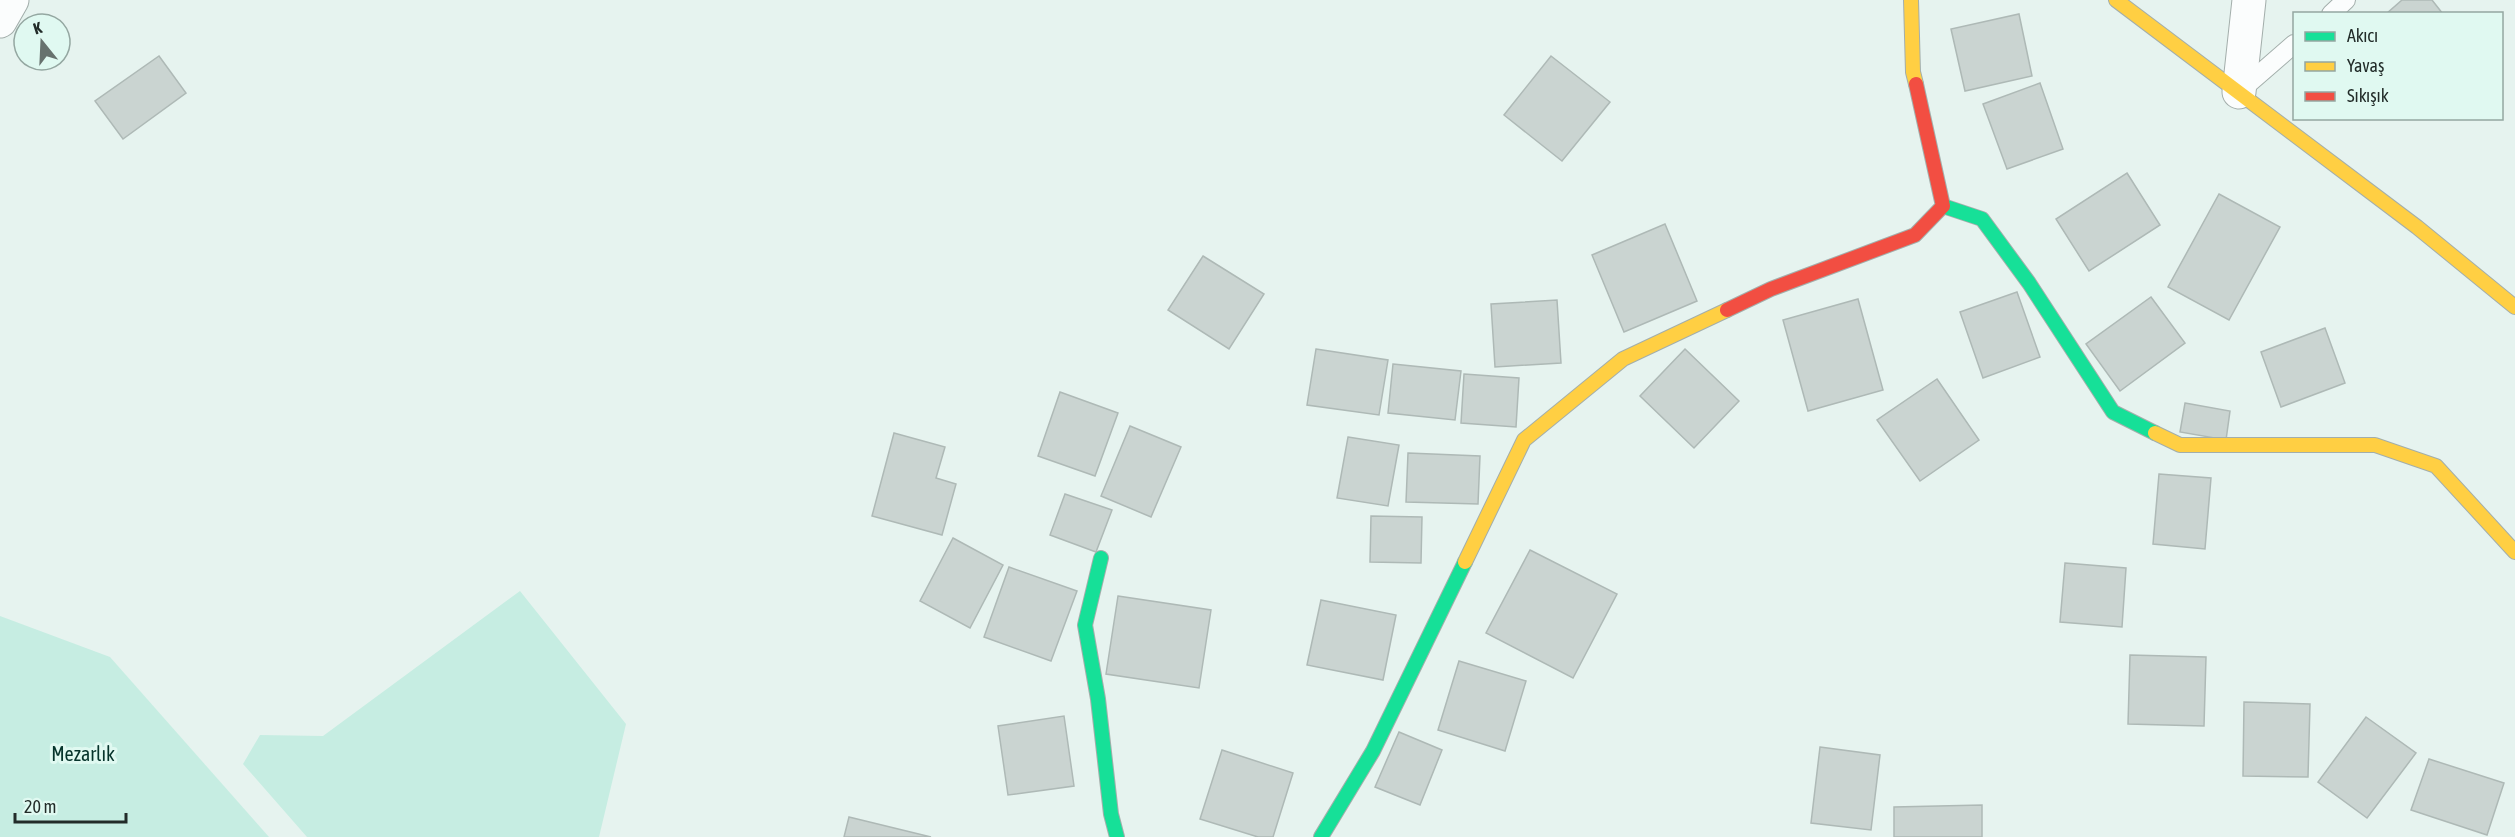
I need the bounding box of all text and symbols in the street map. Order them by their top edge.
north arrow [12,12,72,72]
legend [2293,12,2503,120]
text: K [31,18,44,38]
text: Akıcı [2347,25,2378,46]
text: Yavaş [2347,55,2384,76]
text: Sıkışık [2347,85,2389,106]
park label: Mezarlık [51,742,115,765]
scale bar [15,786,126,824]
text: 20 m [24,796,56,817]

